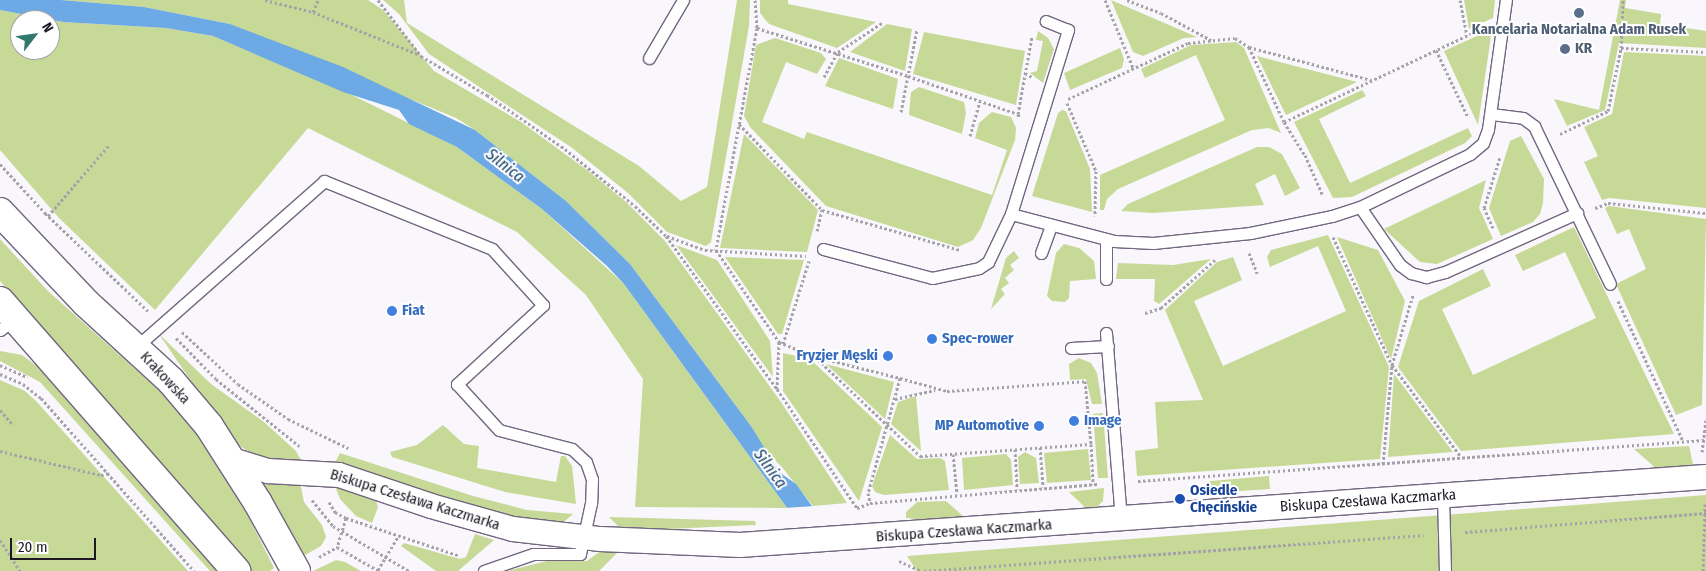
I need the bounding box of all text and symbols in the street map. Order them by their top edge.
marker: Kancelaria Notarialna Adam Rusek [1573,7,1585,19]
north arrow [10,10,60,60]
text: N [38,20,57,36]
place label: Kancelaria Notarialna Adam Rusek [1472,21,1686,39]
place label: KR [1575,40,1592,58]
marker: KR [1559,43,1571,55]
water label: Silnica [482,145,528,187]
place label: Fiat [402,302,425,320]
marker: Fiat [386,305,398,317]
place label: Spec-rower [942,330,1014,348]
marker: Spec-rower [926,333,938,345]
place label: Fryzjer Męski [796,347,878,365]
street label: Krakowska [136,348,194,408]
marker: Fryzjer Męski [882,350,894,362]
place label: Image [1084,412,1122,430]
marker: Image [1068,415,1080,427]
place label: MP Automotive [935,417,1029,435]
marker: MP Automotive [1033,420,1045,432]
water label: Silnica [750,446,790,492]
street label: Biskupa Czesława Kaczmarka [328,466,502,534]
place label: Osiedle Chęcińskie [1190,481,1257,516]
street label: Biskupa Czesława Kaczmarka [1279,486,1457,516]
marker: Osiedle Chęcińskie [1174,493,1186,505]
street label: Biskupa Czesława Kaczmarka [875,516,1053,546]
scale bar [12,528,99,560]
text: 20 m [18,538,48,556]

